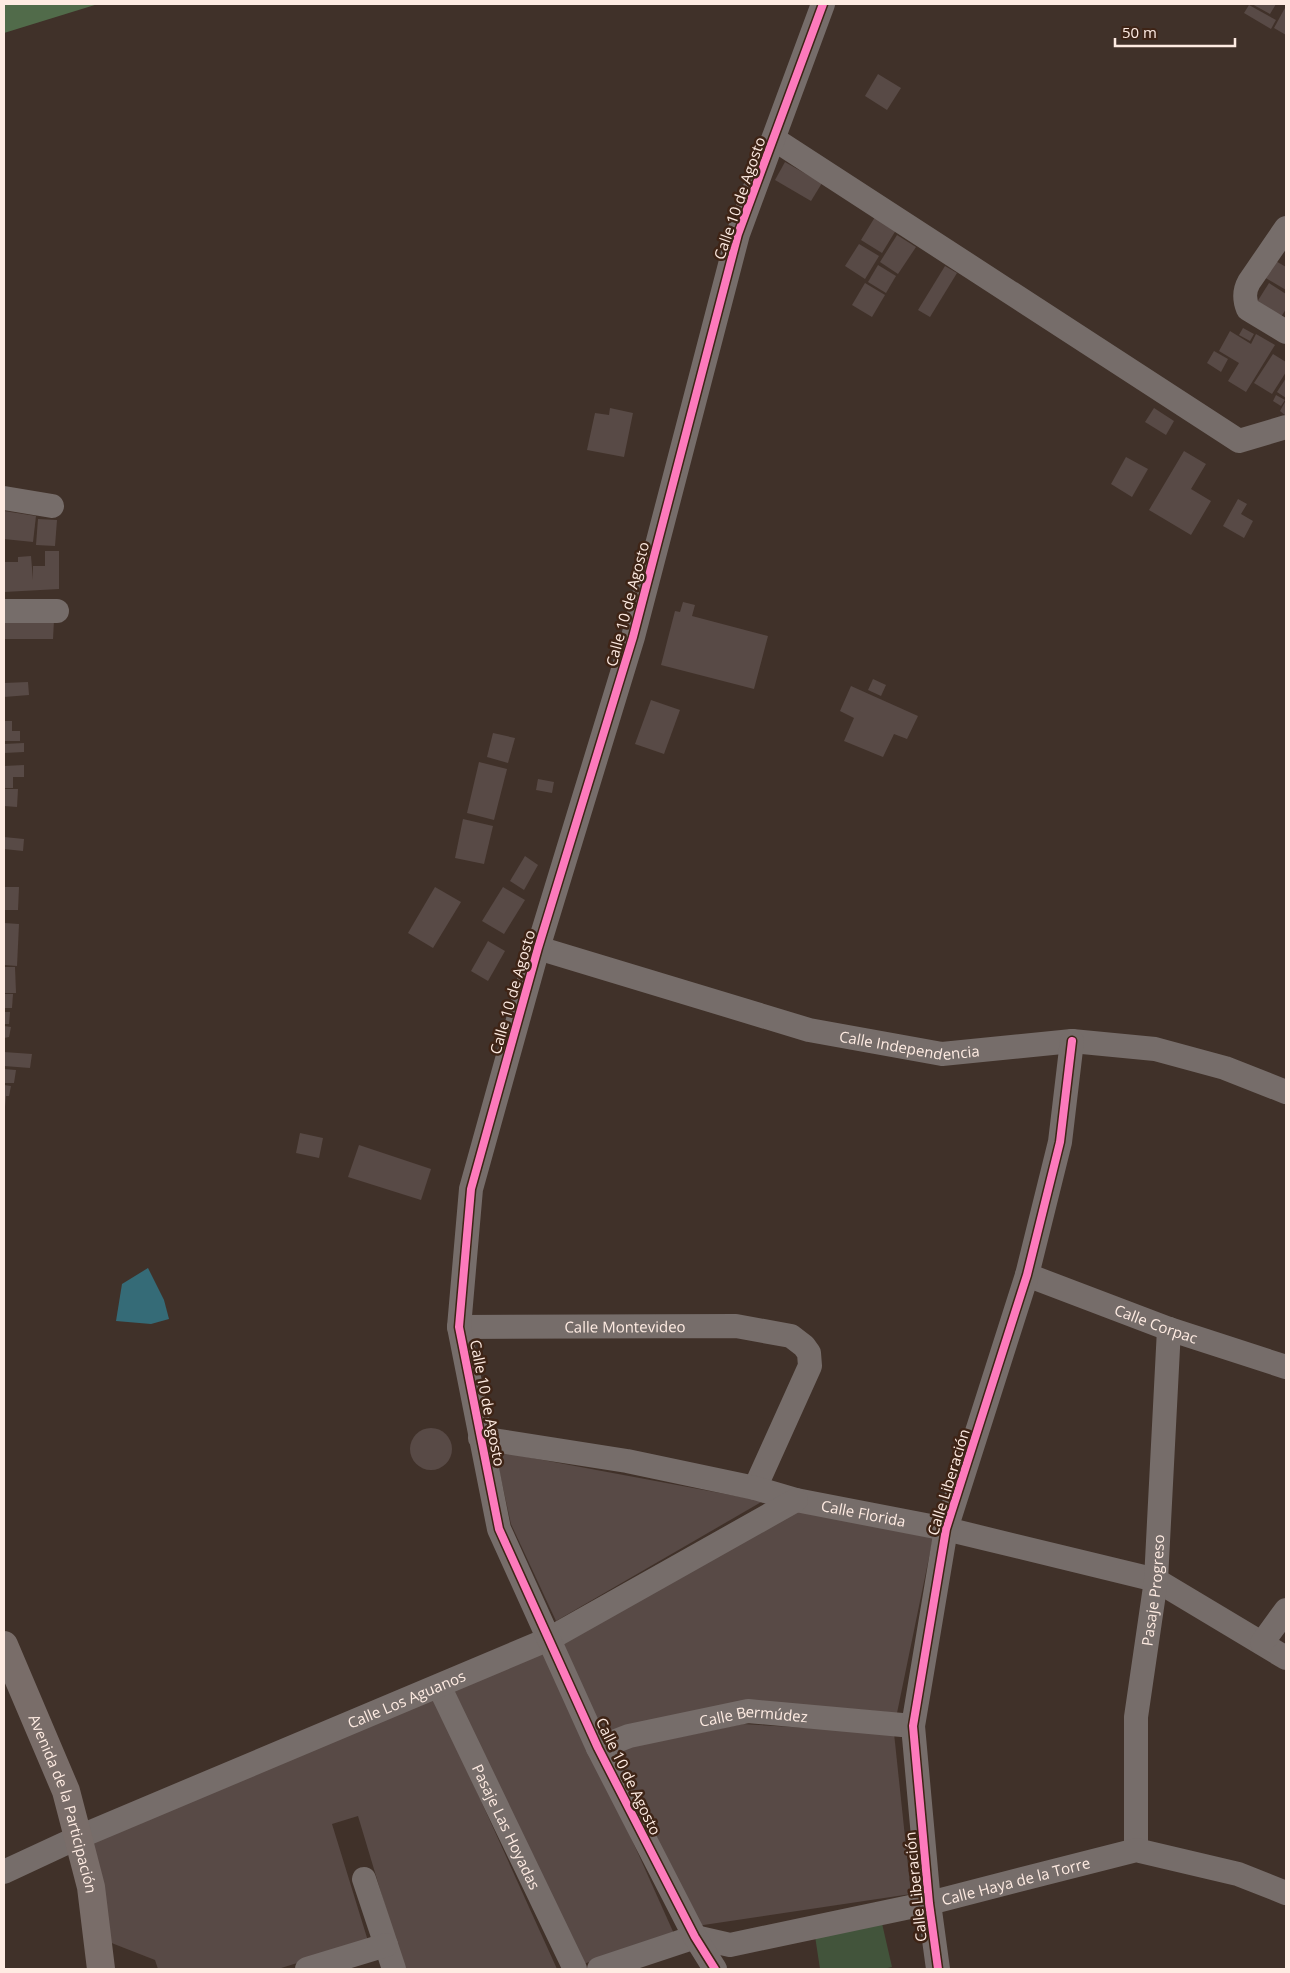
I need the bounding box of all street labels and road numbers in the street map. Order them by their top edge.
street label: Calle 10 de Agosto [709,134,769,262]
street label: Calle 10 de Agosto [601,539,653,669]
street label: Calle 10 de Agosto [485,928,539,1056]
street label: Calle Independencia [838,1026,980,1064]
street label: Calle Corpac [1112,1299,1200,1348]
street label: Calle Montevideo [564,1316,686,1337]
street label: Calle 10 de Agosto [466,1338,510,1468]
street label: Calle Liberación [922,1426,974,1538]
street label: Calle Florida [819,1495,907,1531]
street label: Pasaje Progreso [1136,1534,1168,1647]
street label: Calle Los Aguanos [344,1665,468,1733]
street label: Calle Bermúdez [697,1701,809,1731]
street label: Avenida de la Participación [25,1711,102,1894]
street label: Calle 10 de Agosto [592,1714,666,1838]
street label: Pasaje Las Hoyadas [468,1761,545,1893]
street label: Calle Liberación [899,1831,931,1943]
street label: Calle Haya de la Torre [939,1852,1092,1909]

